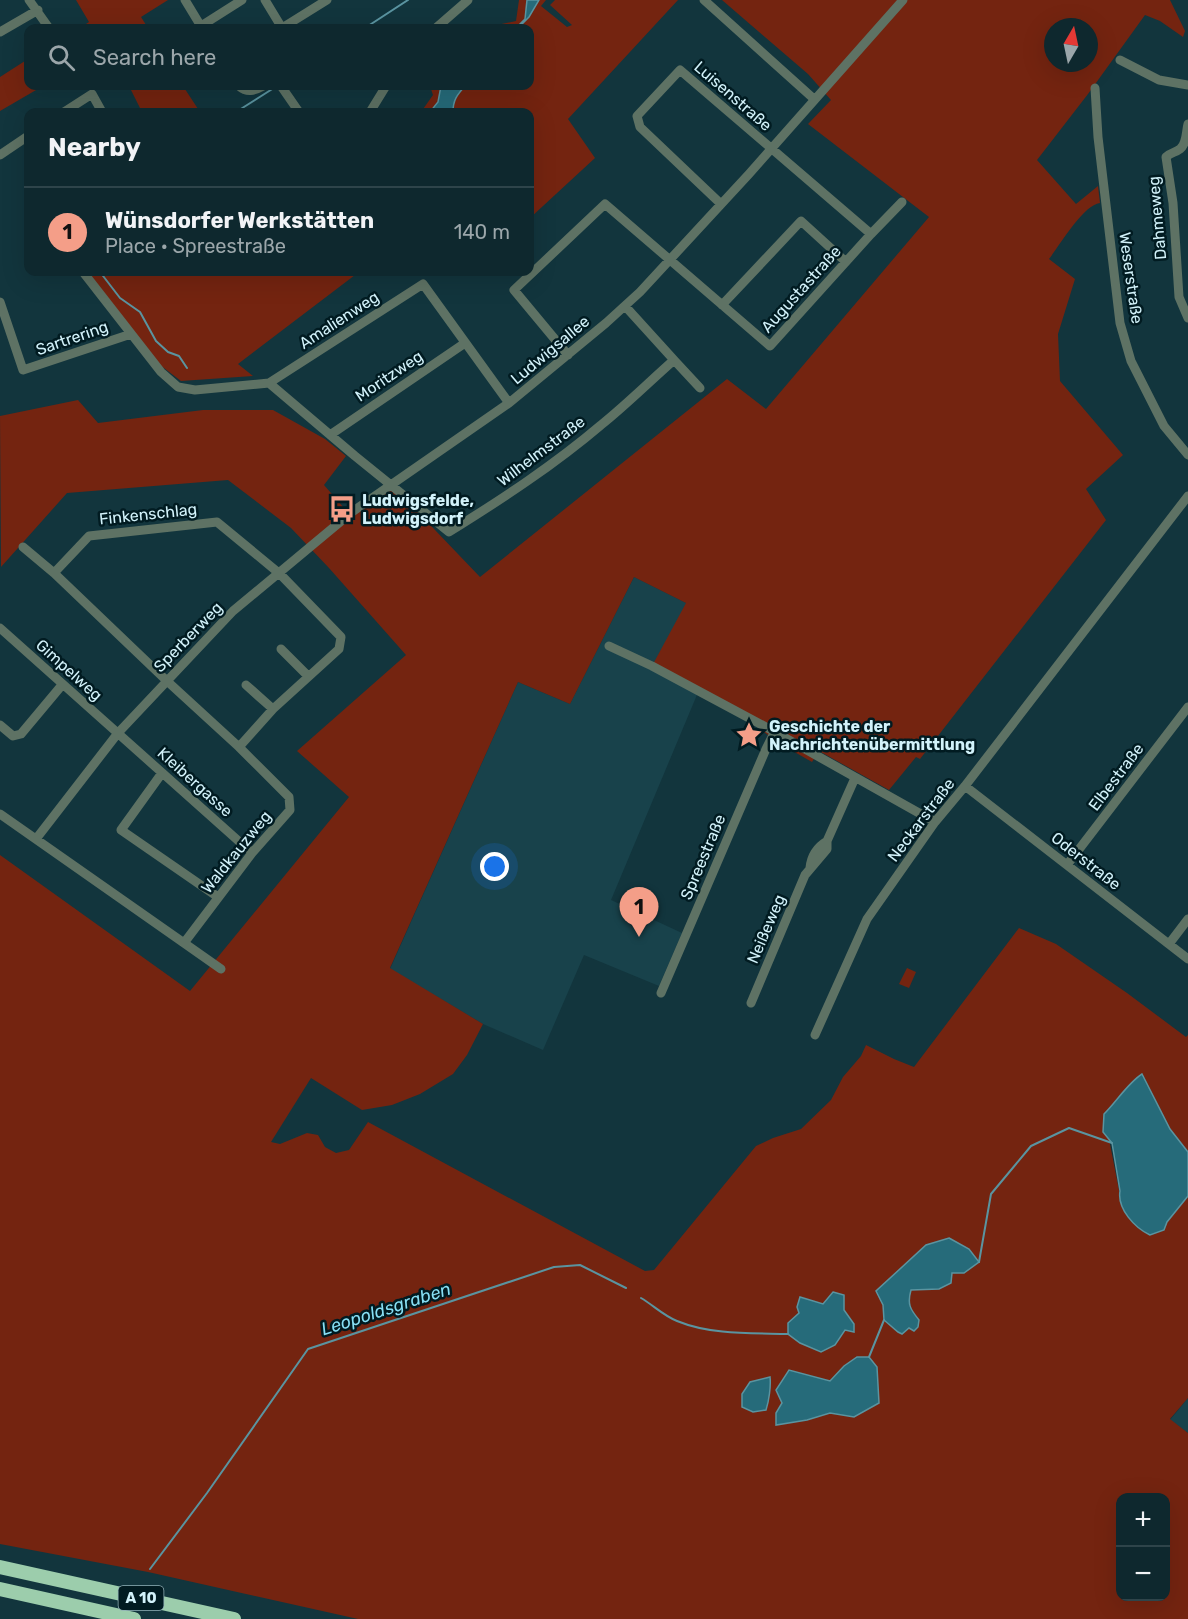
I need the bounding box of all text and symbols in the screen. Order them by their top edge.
north arrow [1044,18,1098,72]
search box [24,24,534,90]
icon: search [45,41,78,74]
text: Search here [93,44,216,71]
street label: Luisenstraße [690,57,776,135]
text: Nearby [48,132,141,163]
street label: Dahmeweg [1144,175,1170,261]
text: Wünsdorfer Werkstätten [105,207,374,234]
text: 1 [63,220,72,244]
text: 140 m [454,220,510,244]
street label: Weserstraße [1115,231,1147,325]
text: Place · Spreestraße [105,234,286,258]
street label: Augustastraße [757,242,845,336]
street label: Amalienweg [296,287,382,353]
street label: Ludwigsallee [507,312,593,388]
street label: Sartrering [33,317,111,359]
street label: Moritzweg [352,346,426,406]
street label: Wilhelmstraße [493,412,589,490]
place label: Ludwigsfelde, Ludwigsdorf [362,491,474,528]
bus stop icon: Ludwigsfelde, Ludwigsdorf [327,494,357,524]
street label: Finkenschlag [98,499,198,529]
street label: Sperberweg [150,598,226,676]
street label: Gimpelweg [32,635,106,705]
place label: Geschichte der Nachrichtenübermittlung [769,717,975,754]
place icon: Geschichte der Nachrichtenübermittlung [734,720,764,750]
street label: Elbestraße [1084,739,1148,815]
street label: Kleibergasse [154,743,236,821]
street label: Neckarstraße [883,775,959,865]
street label: Waldkauzweg [197,807,275,897]
street label: Spreestraße [676,811,730,903]
street label: Oderstraße [1047,828,1125,894]
your location [480,852,509,881]
pin: 1 [620,888,658,937]
street label: Neißeweg [743,892,789,966]
water label: Leopoldsgraben [318,1278,454,1340]
map controls [1116,1493,1170,1601]
button: + [1116,1493,1170,1547]
button: − [1116,1547,1170,1601]
road number: A 10 [118,1586,164,1610]

